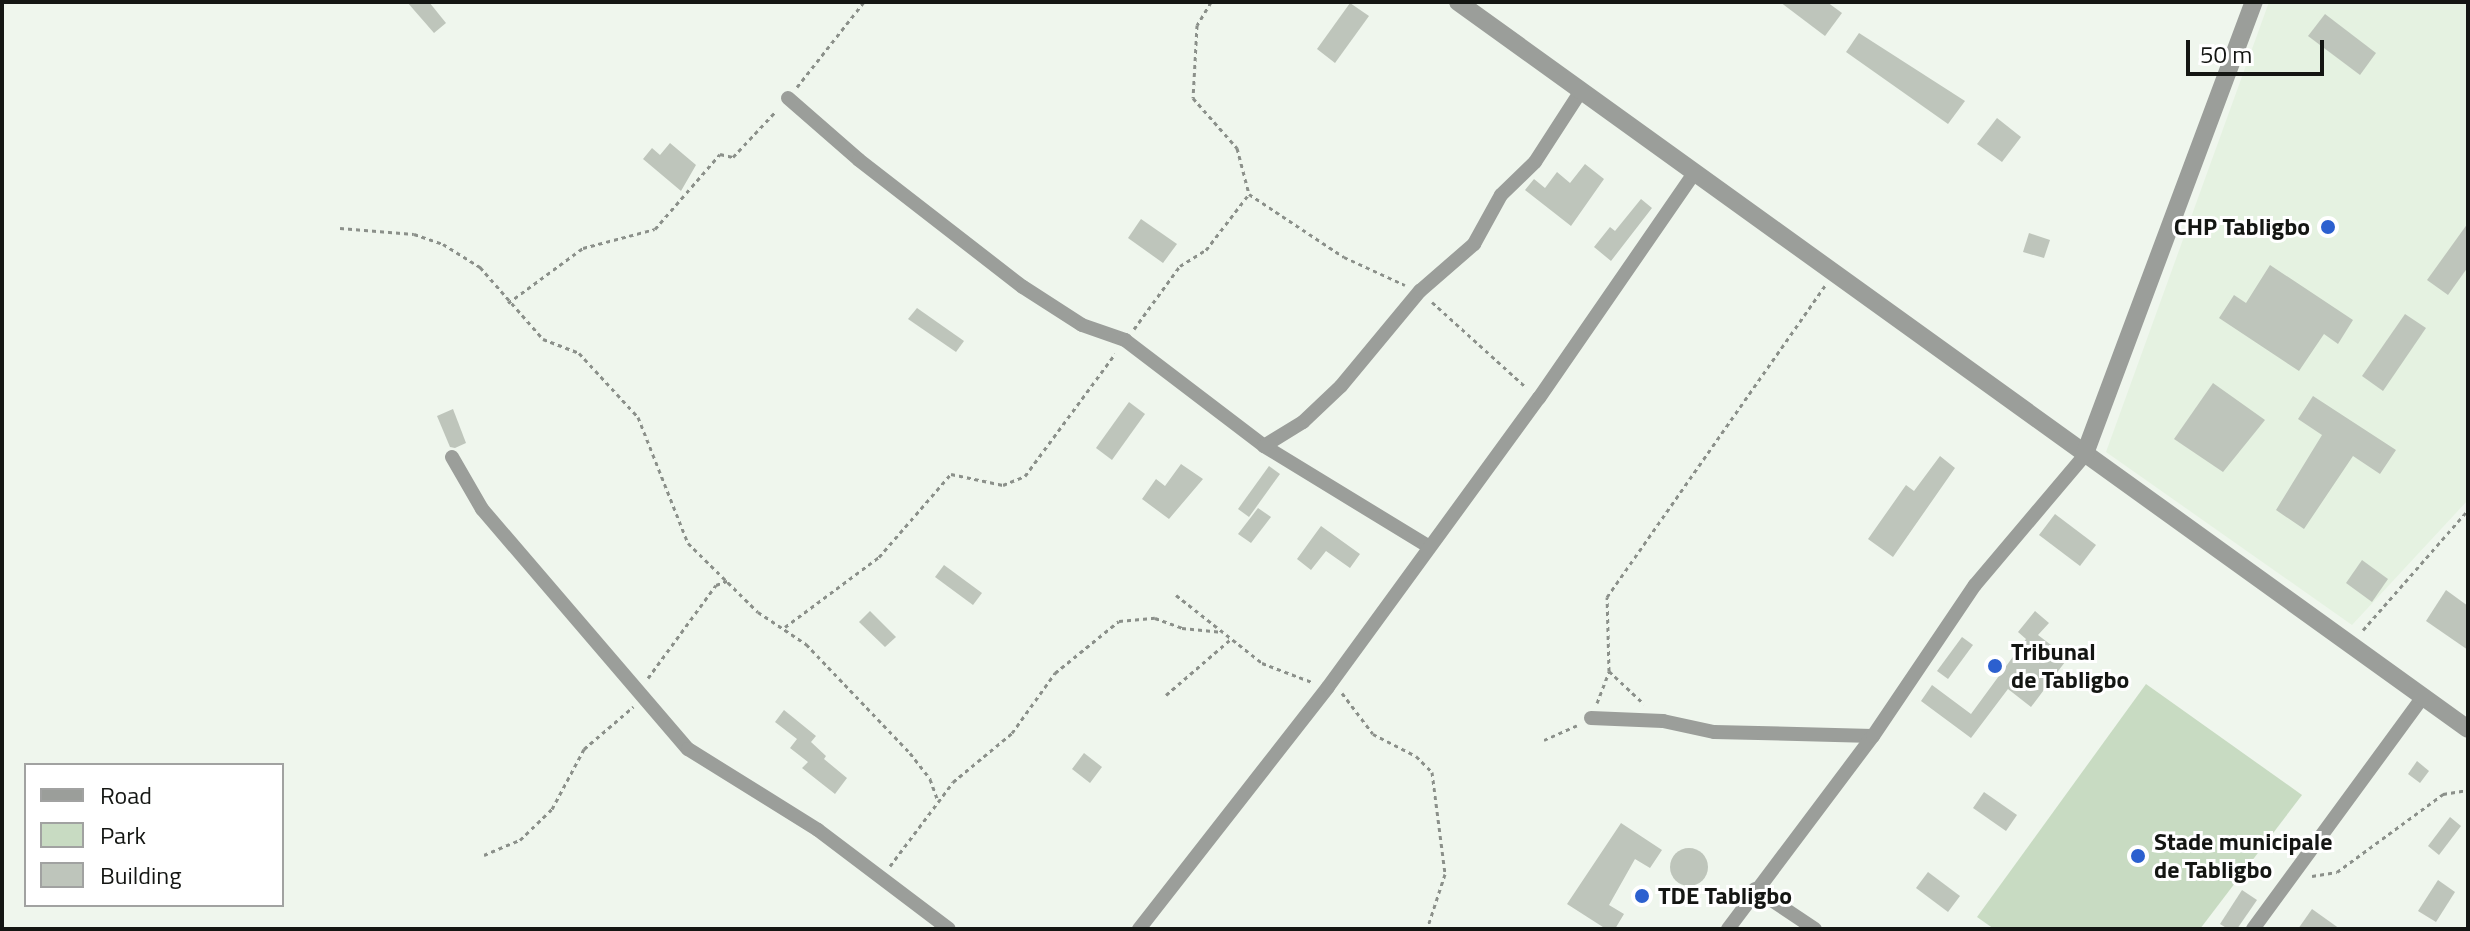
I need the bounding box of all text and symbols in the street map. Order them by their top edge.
scale bar [2190,24,2328,74]
text: 50 m [2200,36,2252,72]
place label: CHP Tabligbo [2174,213,2310,241]
marker: CHP Tabligbo [2317,216,2339,238]
place label: Tribunal de Tabligbo [2011,638,2129,694]
marker: Tribunal de Tabligbo [1986,657,2004,675]
legend [24,763,284,907]
text: Road [100,777,152,813]
text: Park [100,817,146,853]
place label: Stade municipale de Tabligbo [2154,828,2332,884]
marker: Stade municipale de Tabligbo [2129,847,2147,865]
text: Building [100,857,182,893]
place label: TDE Tabligbo [1658,882,1792,910]
marker: TDE Tabligbo [1633,887,1651,905]

